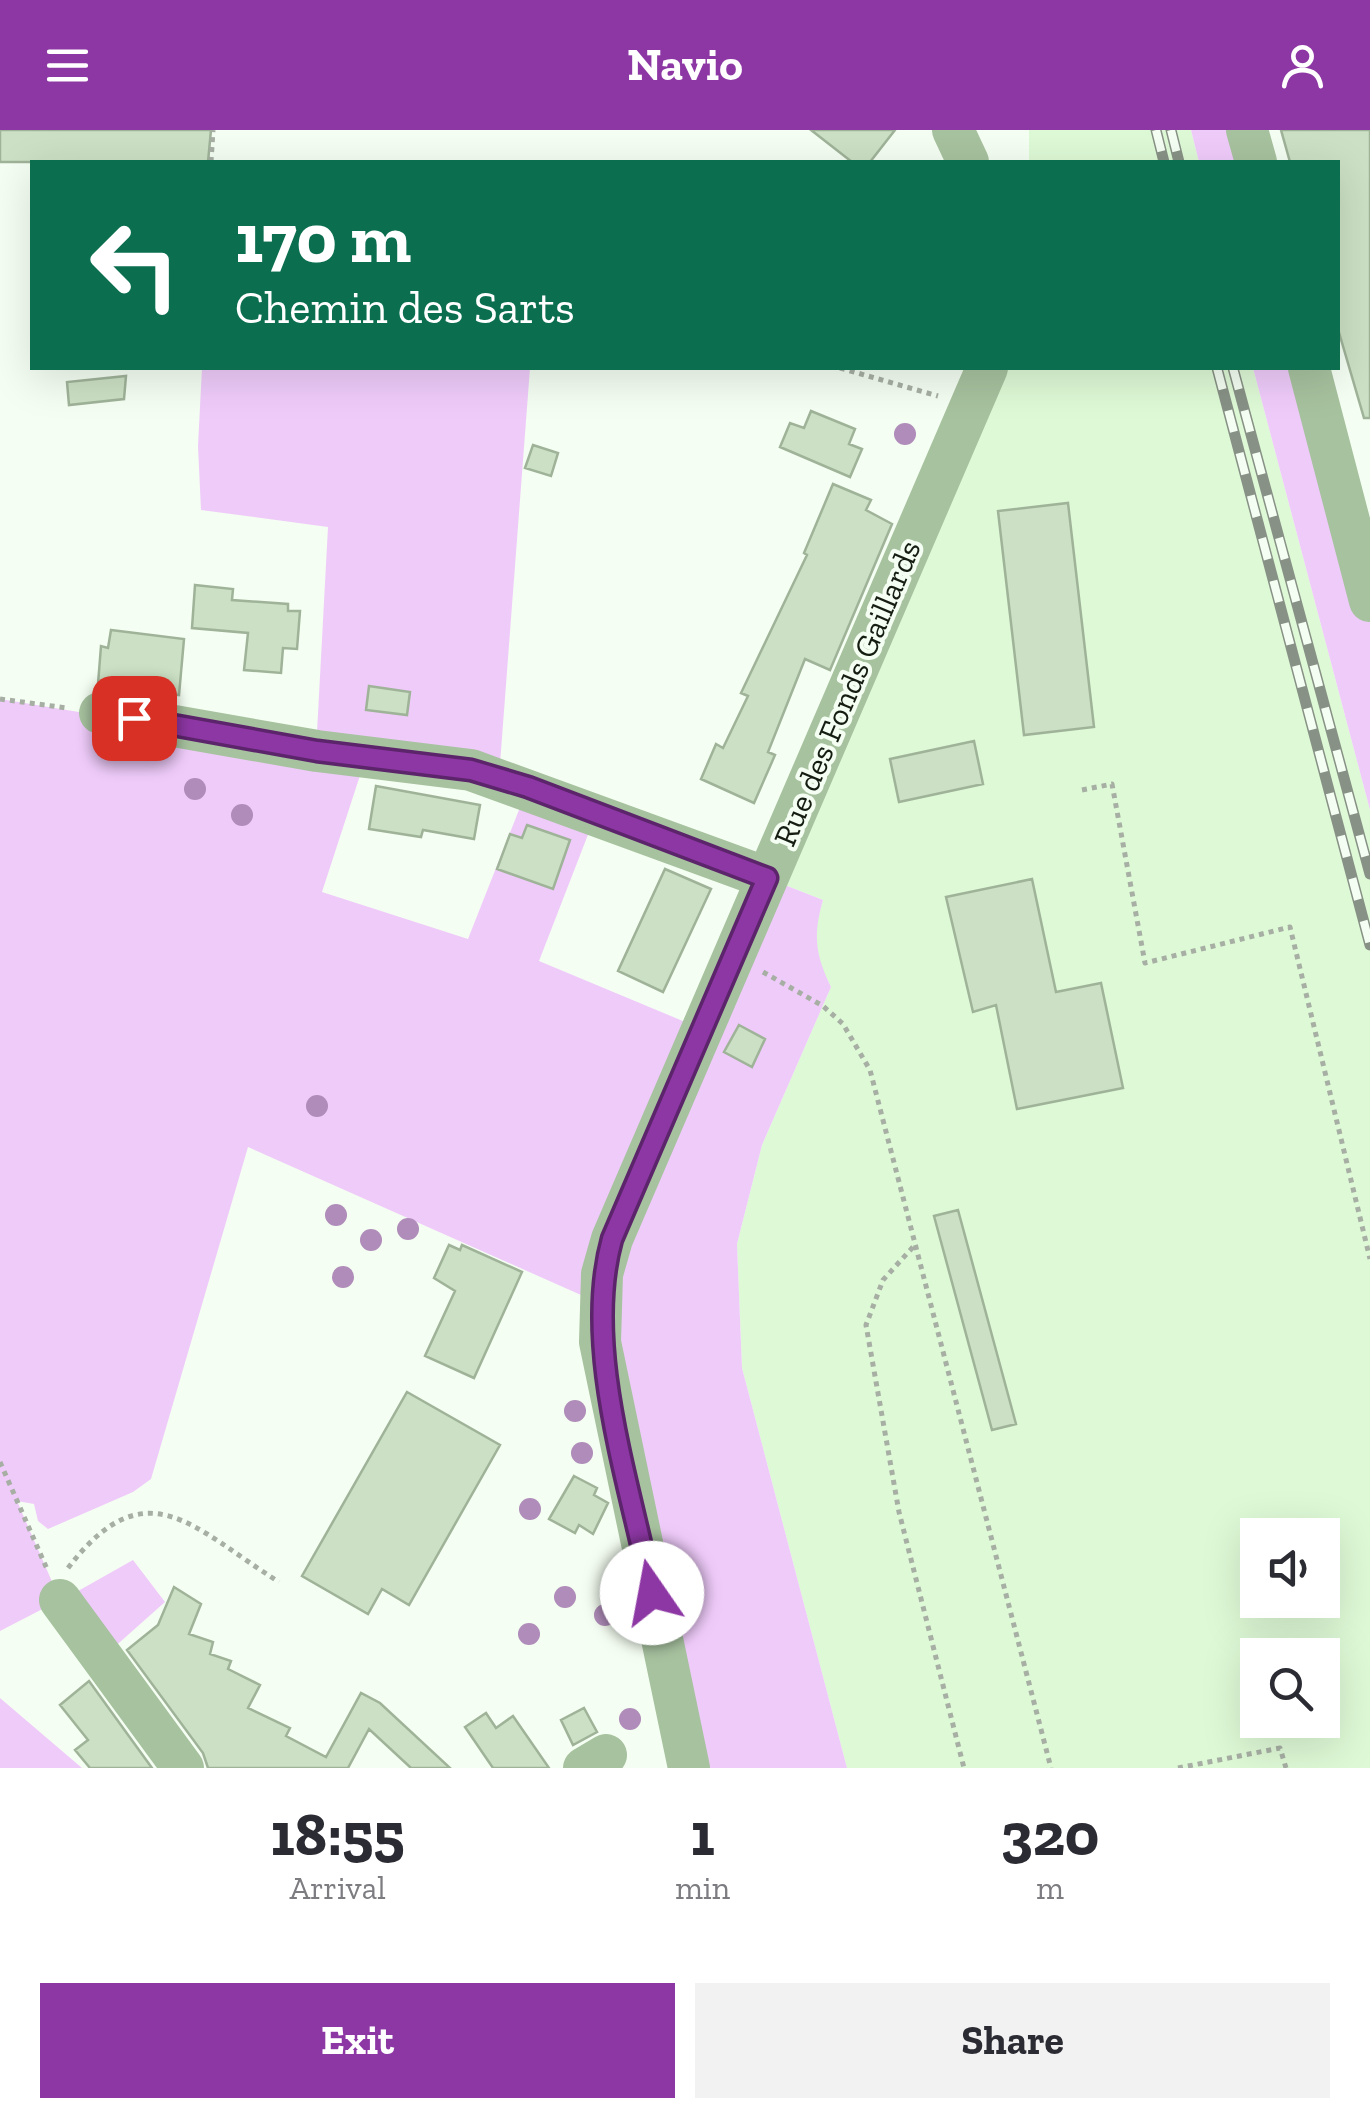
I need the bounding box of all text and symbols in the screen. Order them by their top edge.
icon: menu [40,38,95,93]
text: Navio [627,38,743,92]
icon: person [1275,38,1330,93]
text: 170 m [235,196,411,280]
icon: left [70,200,200,330]
text: Chemin des Sarts [235,281,575,335]
street label: Rue des Fonds Gaillards [765,534,929,852]
pin [92,676,177,761]
icon: arrive [107,691,162,746]
map controls [1240,1518,1340,1738]
button: sound [1240,1518,1340,1618]
position arrow [600,1541,704,1645]
button: search [1240,1638,1340,1738]
text: 18:55 [271,1798,405,1870]
text: 1 [691,1798,715,1870]
text: 320 [1001,1798,1099,1870]
text: Arrival [289,1869,386,1907]
text: min [675,1869,730,1907]
text: m [1036,1869,1064,1907]
button: Exit [40,1983,675,2098]
button: Share [695,1983,1330,2098]

